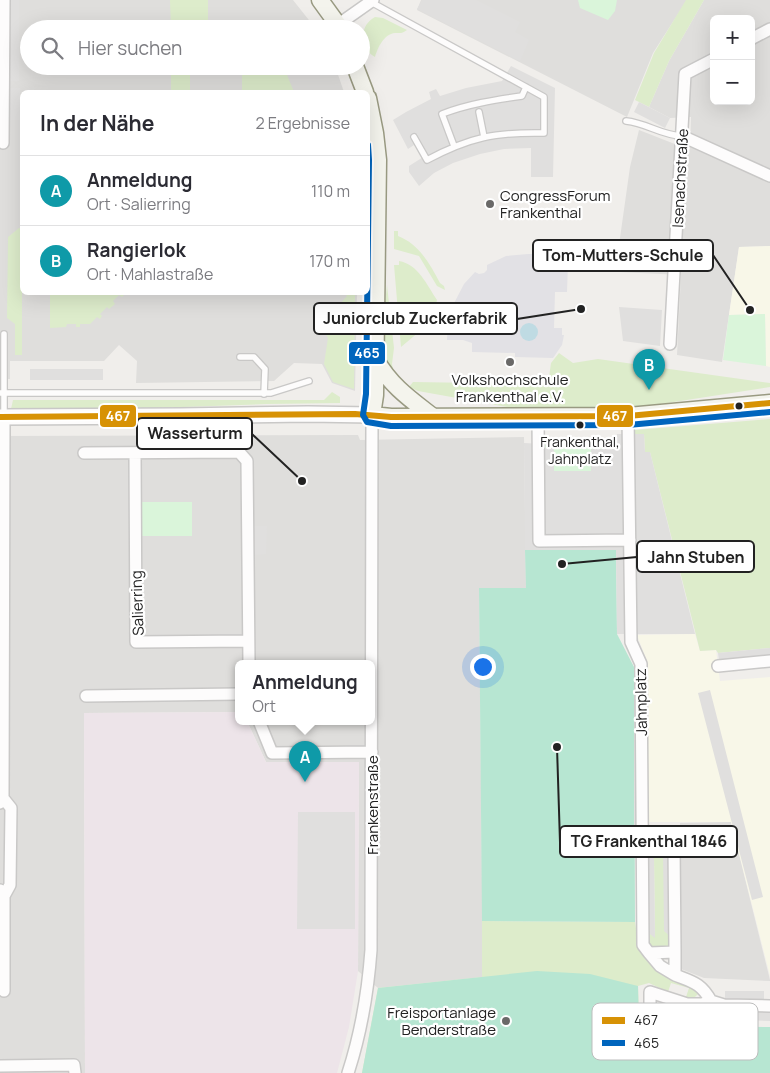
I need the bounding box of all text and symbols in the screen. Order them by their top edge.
map controls [710,15,755,105]
button: + [710,15,755,60]
search box [20,20,370,75]
icon: search [38,34,66,62]
text: Hier suchen [78,35,182,61]
button: − [710,60,755,105]
text: In der Nähe [40,109,154,137]
text: 2 Ergebnisse [255,112,350,134]
street label: Isenachstraße [667,128,693,228]
text: Anmeldung [87,167,193,193]
text: A [51,180,61,202]
text: 110 m [311,180,350,202]
place label: CongressForum Frankenthal [500,185,610,223]
text: Ort · Salierring [87,193,191,215]
marker: CongressForum Frankenthal [484,198,496,210]
text: Rangierlok [87,237,186,263]
callout: Tom-Mutters-Schule [533,240,713,271]
text: Tom-Mutters-Schule [543,244,704,266]
text: B [51,250,61,272]
text: 170 m [309,250,350,272]
text: Ort · Mahlastraße [87,263,213,285]
callout: Juniorclub Zuckerfabrik [314,303,517,334]
text: Juniorclub Zuckerfabrik [323,307,507,329]
line badge: 465 [348,341,386,365]
text: 465 [354,343,380,362]
pin: B [633,349,665,390]
marker: Volkshochschule Frankenthal e.V. [504,356,516,368]
place label: Volkshochschule Frankenthal e.V. [452,369,569,407]
unlabelled marker [734,401,744,411]
line badge: 467 [99,404,137,428]
line badge: 467 [596,404,634,428]
text: 467 [106,406,130,425]
text: 467 [603,406,627,425]
callout: Wasserturm [137,418,252,449]
marker: Frankenthal, Jahnplatz [575,420,585,430]
text: Wasserturm [147,422,243,444]
place label: Frankenthal, Jahnplatz [540,432,620,468]
callout: Jahn Stuben [637,541,754,572]
text: Jahn Stuben [647,546,745,568]
street label: Salierring [125,570,149,636]
your location [470,654,496,680]
popup [235,660,375,725]
street label: Jahnplatz [630,668,652,736]
text: Anmeldung [252,669,358,695]
text: Ort [252,695,276,717]
pin: A [289,741,321,782]
street label: Frankenstraße [362,755,383,855]
callout: TG Frankenthal 1846 [560,826,737,857]
text: TG Frankenthal 1846 [571,830,727,852]
place label: Freisportanlage Benderstraße [387,1002,496,1040]
legend [592,1003,758,1060]
text: 467 [634,1010,658,1029]
marker: Freisportanlage Benderstraße [500,1015,512,1027]
text: 465 [634,1033,659,1052]

